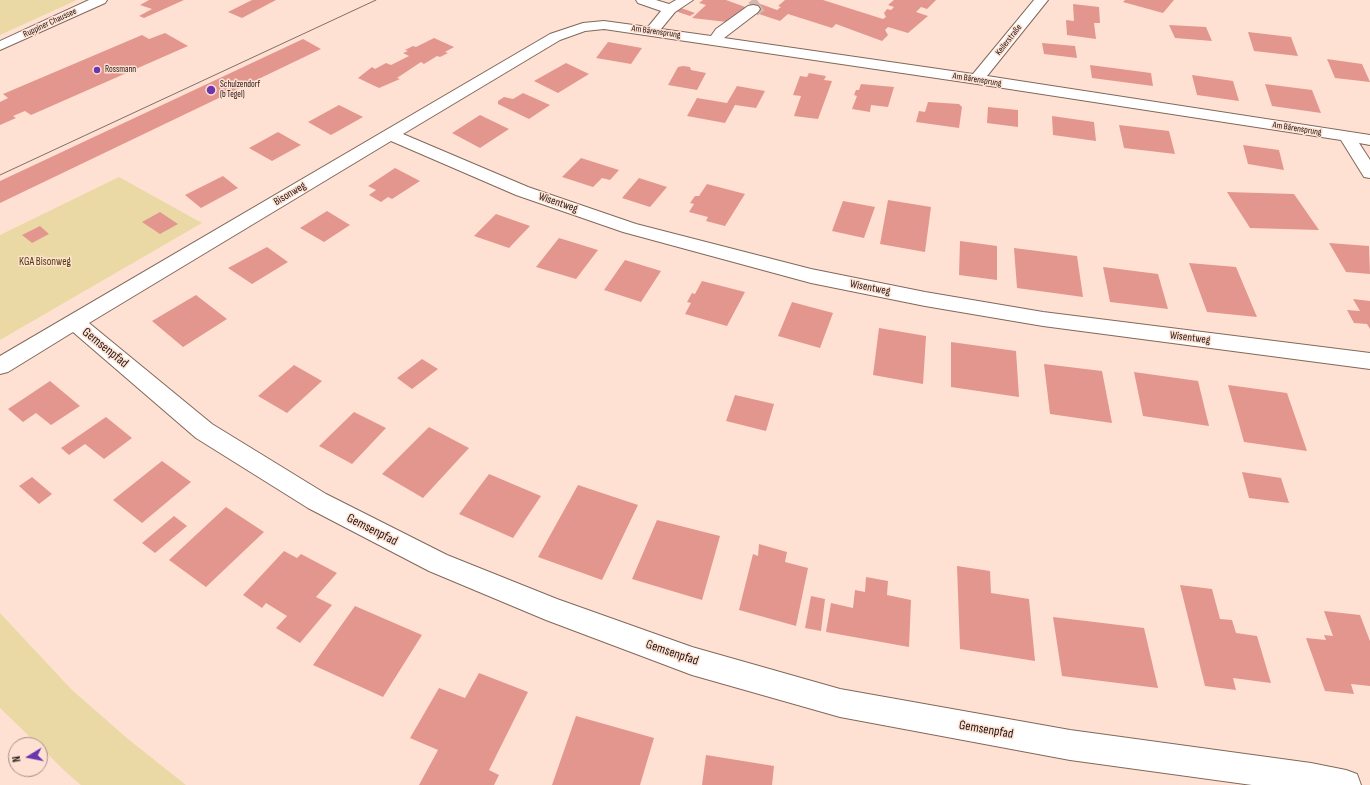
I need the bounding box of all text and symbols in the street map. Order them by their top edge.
street label: Ruppiner Chaussee [22,6,78,40]
street label: Keilerstraße [994,22,1024,58]
street label: Am Bärensprung [631,23,681,41]
marker: Rossmann [92,65,102,75]
place label: Rossmann [105,65,136,75]
street label: Am Bärensprung [952,71,1002,89]
place label: Schulzendorf (b Tegel) [220,80,260,101]
marker: Schulzendorf (b Tegel) [205,84,217,96]
street label: Am Bärensprung [1272,120,1322,138]
street label: Bisonweg [272,179,308,209]
street label: Wisentweg [537,190,579,216]
park label: KGA Bisonweg [19,255,71,269]
street label: Wisentweg [849,278,891,298]
street label: Gemsenpfad [79,325,131,371]
street label: Wisentweg [1169,329,1211,347]
street label: Gemsenpfad [344,511,400,549]
street label: Gemsenpfad [643,637,701,669]
street label: Gemsenpfad [958,718,1014,742]
north arrow [8,737,48,777]
text: N [10,755,24,763]

